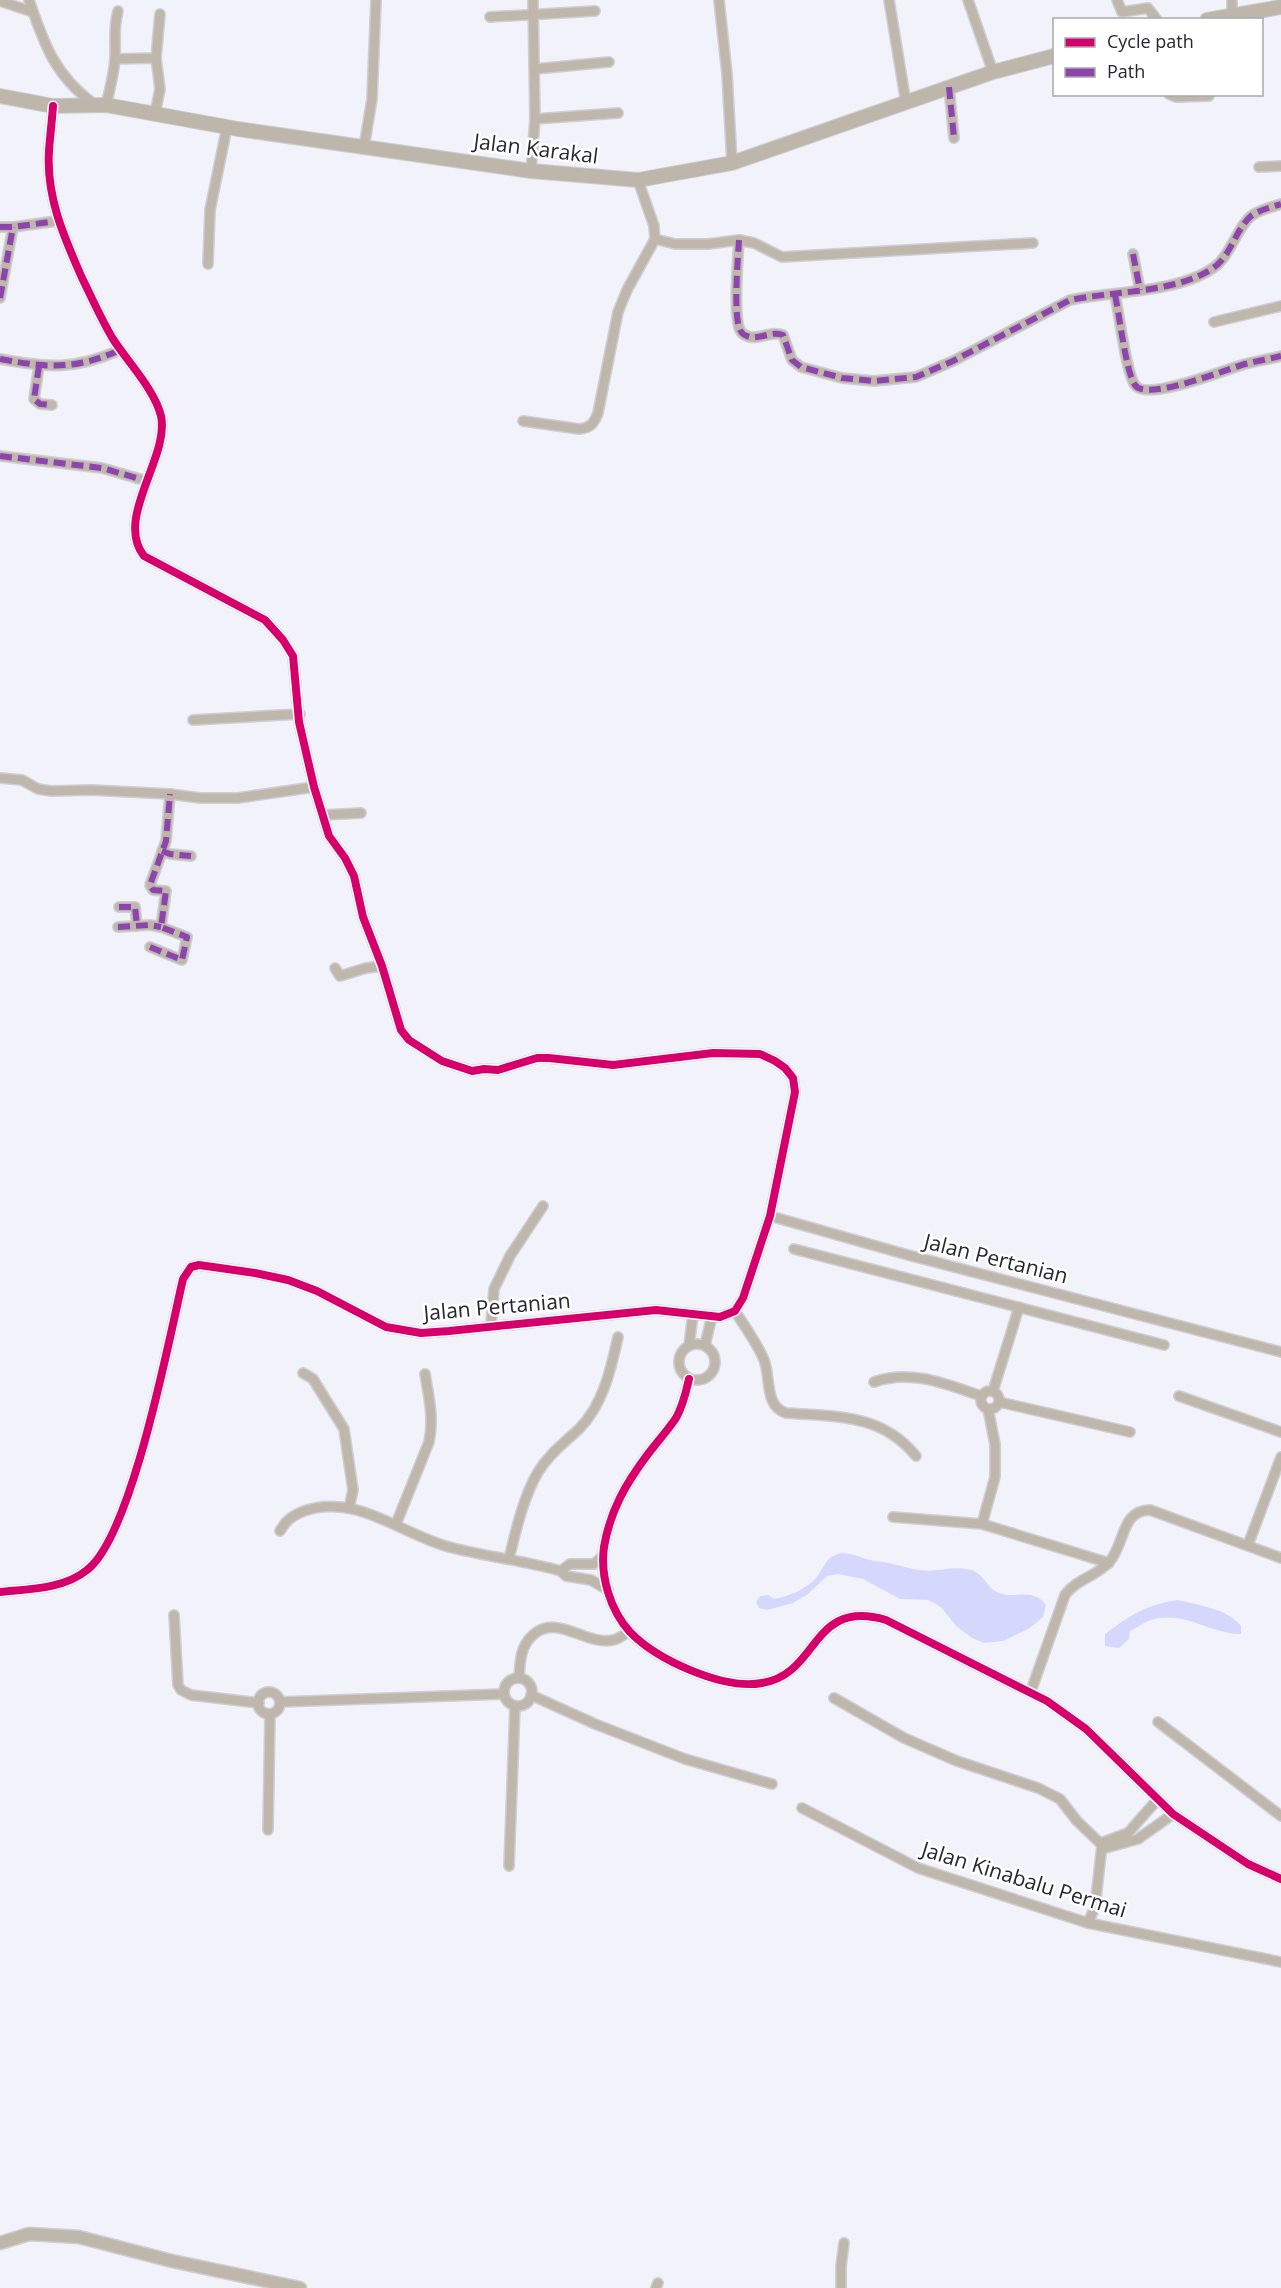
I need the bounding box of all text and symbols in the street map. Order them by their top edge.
legend [1053,18,1263,96]
text: Cycle path [1107,29,1194,53]
text: Path [1107,59,1145,83]
street label: Jalan Karakal [470,126,600,170]
street label: Jalan Pertanian [919,1226,1071,1289]
street label: Jalan Pertanian [420,1286,572,1327]
street label: Jalan Kinabalu Permai [916,1834,1130,1924]

